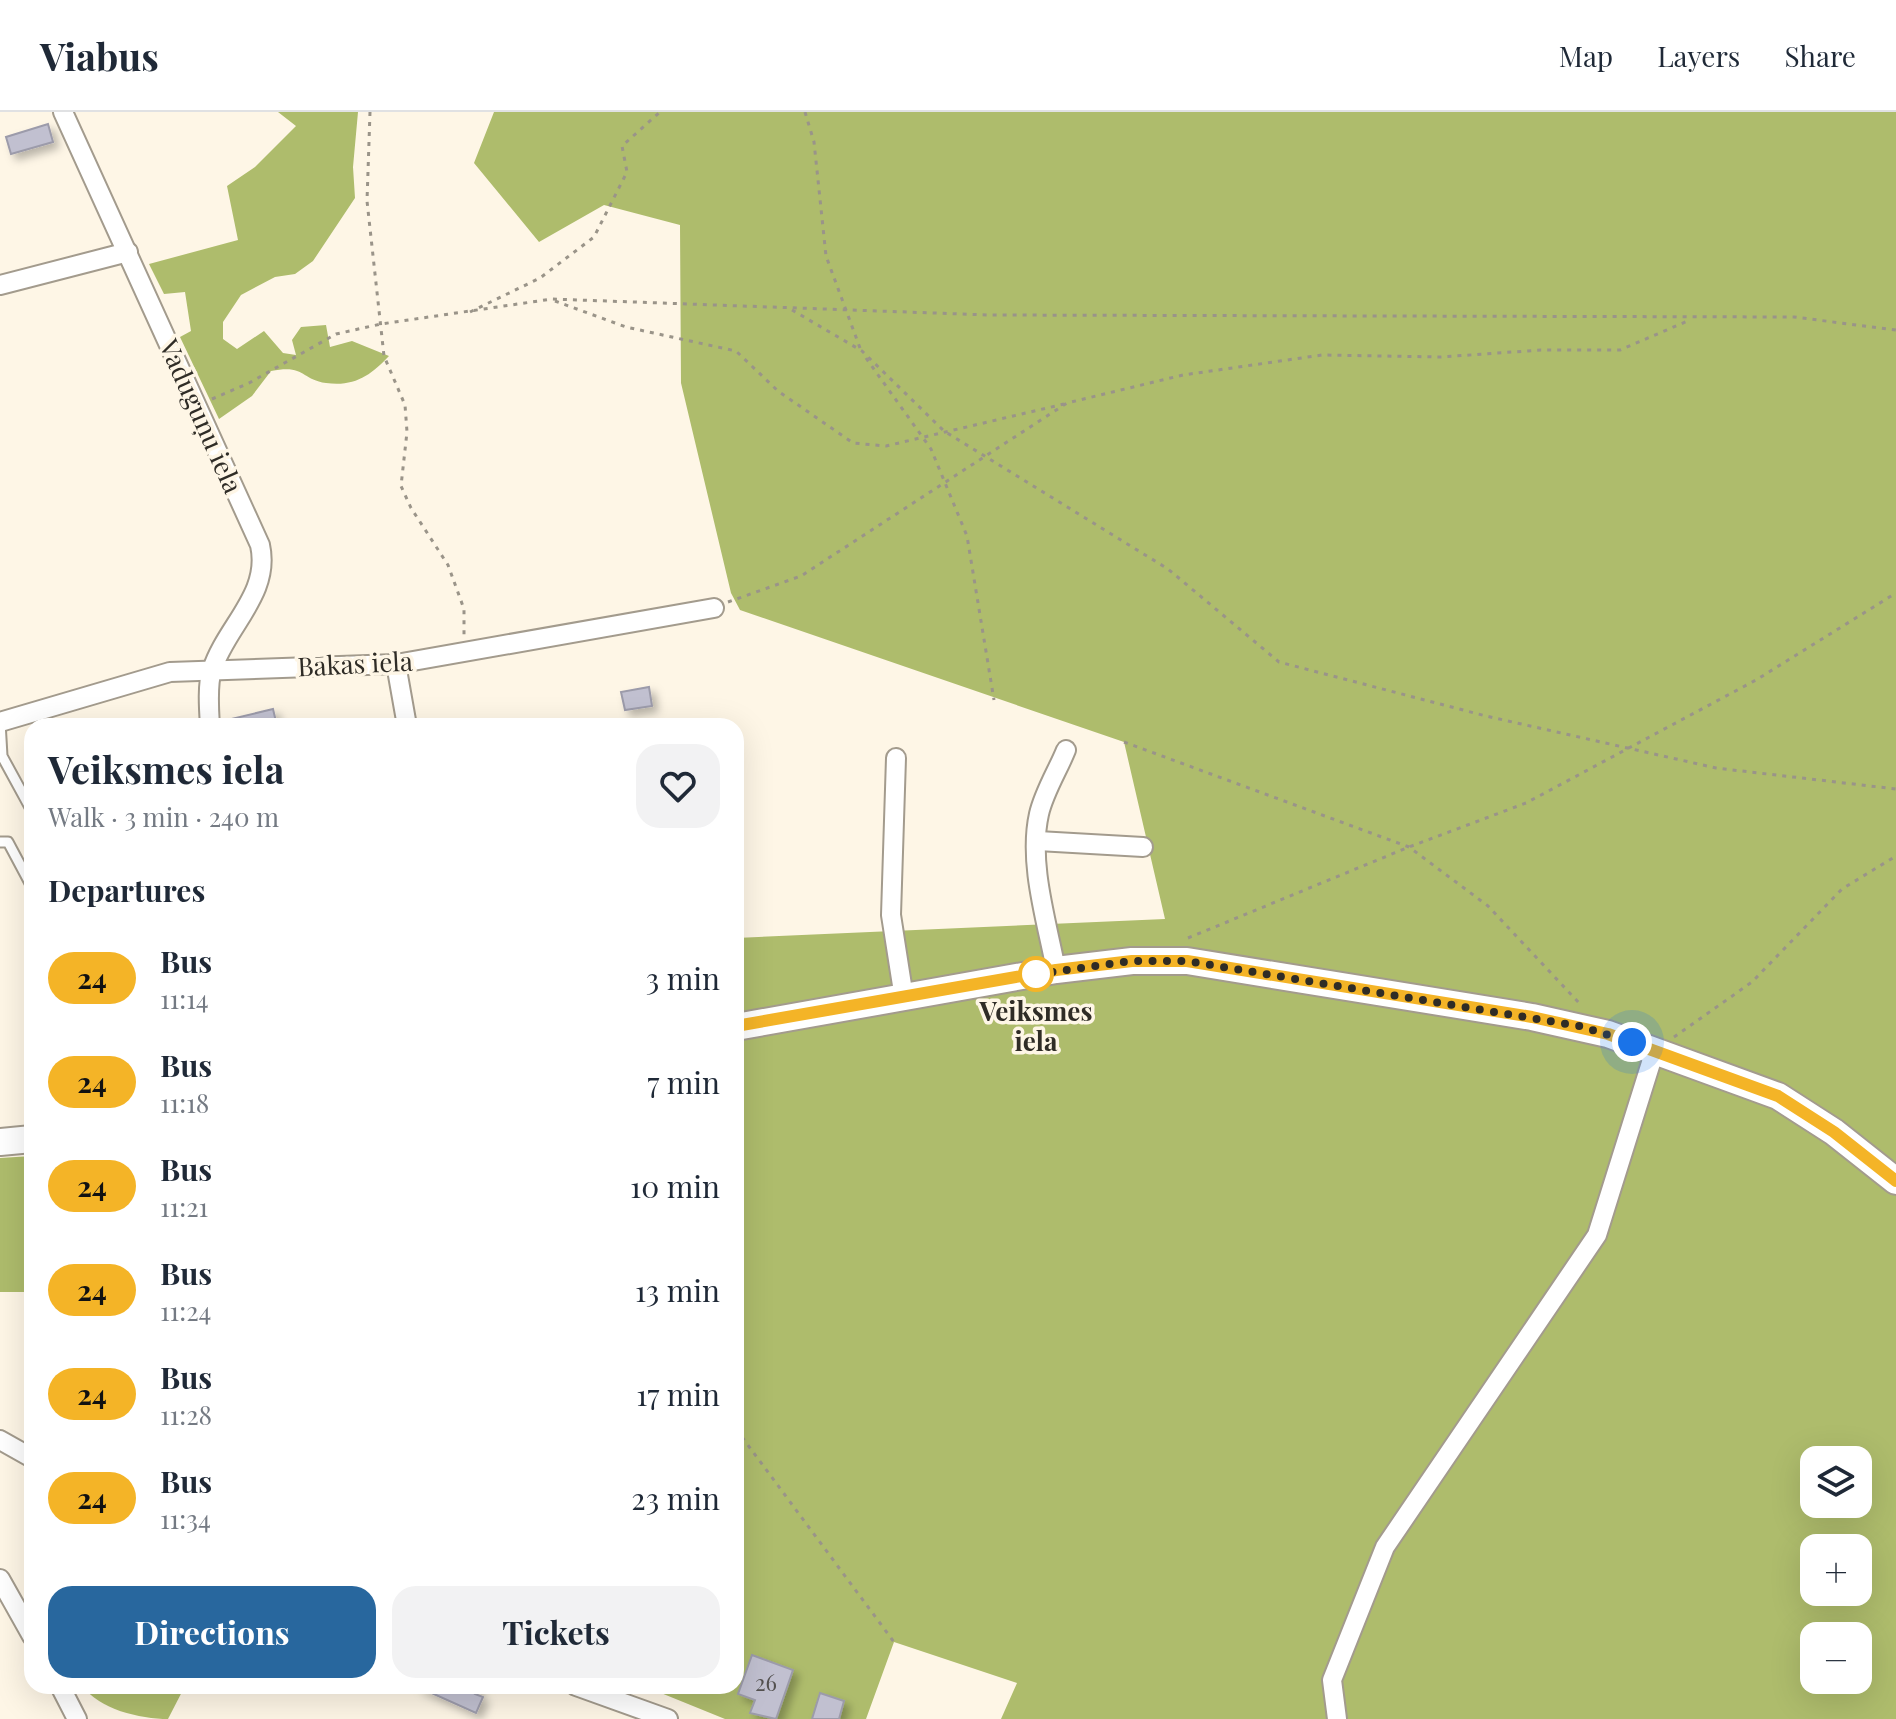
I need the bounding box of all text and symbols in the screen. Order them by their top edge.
text: Viabus [40,30,159,81]
text: Map [1559,37,1613,74]
text: Layers [1657,37,1740,74]
text: Share [1784,37,1856,74]
street label: Vaduguņu iela [152,333,252,499]
street label: Bākas iela [296,643,414,683]
text: Veiksmes iela [48,743,284,794]
button: heart [636,744,720,828]
text: Walk · 3 min · 240 m [48,799,279,834]
text: Departures [48,870,205,910]
text: Bus [160,941,212,981]
marker: Veiksmes iela [1019,957,1053,991]
text: 3 min [646,958,720,998]
text: 24 [77,959,107,996]
text: 11:14 [160,981,209,1016]
place label: Veiksmes iela [979,993,1092,1058]
your location [1612,1022,1652,1062]
text: Bus [160,1045,212,1085]
text: 7 min [647,1062,720,1102]
text: 24 [77,1063,107,1100]
text: 11:18 [160,1085,209,1120]
text: Bus [160,1149,212,1189]
text: 10 min [630,1166,720,1206]
text: 24 [77,1167,107,1204]
text: 11:21 [160,1189,208,1224]
text: Bus [160,1253,212,1293]
text: 13 min [635,1270,720,1310]
text: 24 [77,1271,107,1308]
text: 11:24 [160,1293,211,1328]
text: Bus [160,1357,212,1397]
text: 17 min [636,1374,720,1414]
text: 24 [77,1375,107,1412]
text: 11:28 [160,1397,212,1432]
map controls [1800,1446,1872,1694]
button: layers [1800,1446,1872,1518]
text: Bus [160,1461,212,1501]
text: 23 min [631,1478,720,1518]
text: 24 [77,1479,107,1516]
text: 11:34 [160,1501,211,1536]
button: + [1800,1534,1872,1606]
button: Directions [48,1586,376,1678]
button: Tickets [392,1586,720,1678]
button: − [1800,1622,1872,1694]
house number: 26 [755,1667,777,1697]

